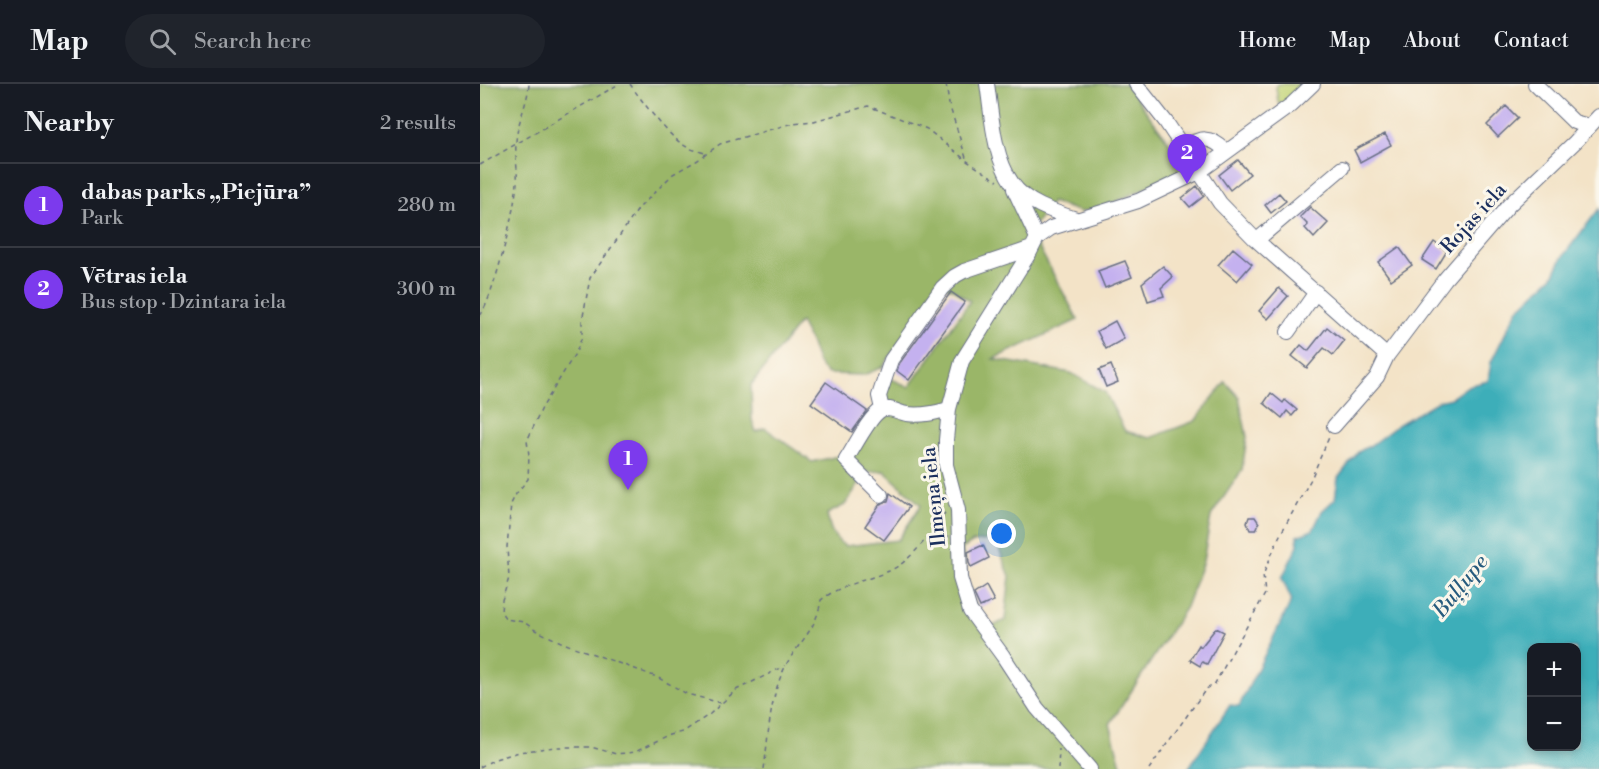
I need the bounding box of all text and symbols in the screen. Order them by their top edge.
search box [125,14,545,68]
text: Map [30,24,89,59]
icon: search [146,25,179,58]
text: Search here [194,28,311,55]
text: Home [1239,28,1296,54]
text: Map [1329,28,1371,54]
text: About [1404,28,1461,54]
text: Contact [1494,28,1569,54]
text: Nearby [24,107,114,139]
text: 2 results [380,111,456,136]
pin: 2 [1168,135,1206,184]
street label: Rojas iela [1436,178,1513,260]
text: dabas parks „Piejūra” [81,179,311,206]
text: 1 [39,193,48,218]
text: 280 m [397,193,456,218]
text: Park [81,206,123,231]
text: Vētras iela [81,263,187,290]
text: 2 [37,277,50,302]
text: 300 m [397,277,456,302]
text: Bus stop · Dzintara iela [81,290,286,315]
pin: 1 [608,440,648,490]
street label: Ilmeņa iela [917,445,952,548]
your location [987,519,1016,548]
water label: Buļļupe [1427,550,1494,624]
map controls [1527,643,1581,751]
button: + [1527,643,1581,697]
button: − [1527,697,1581,751]

